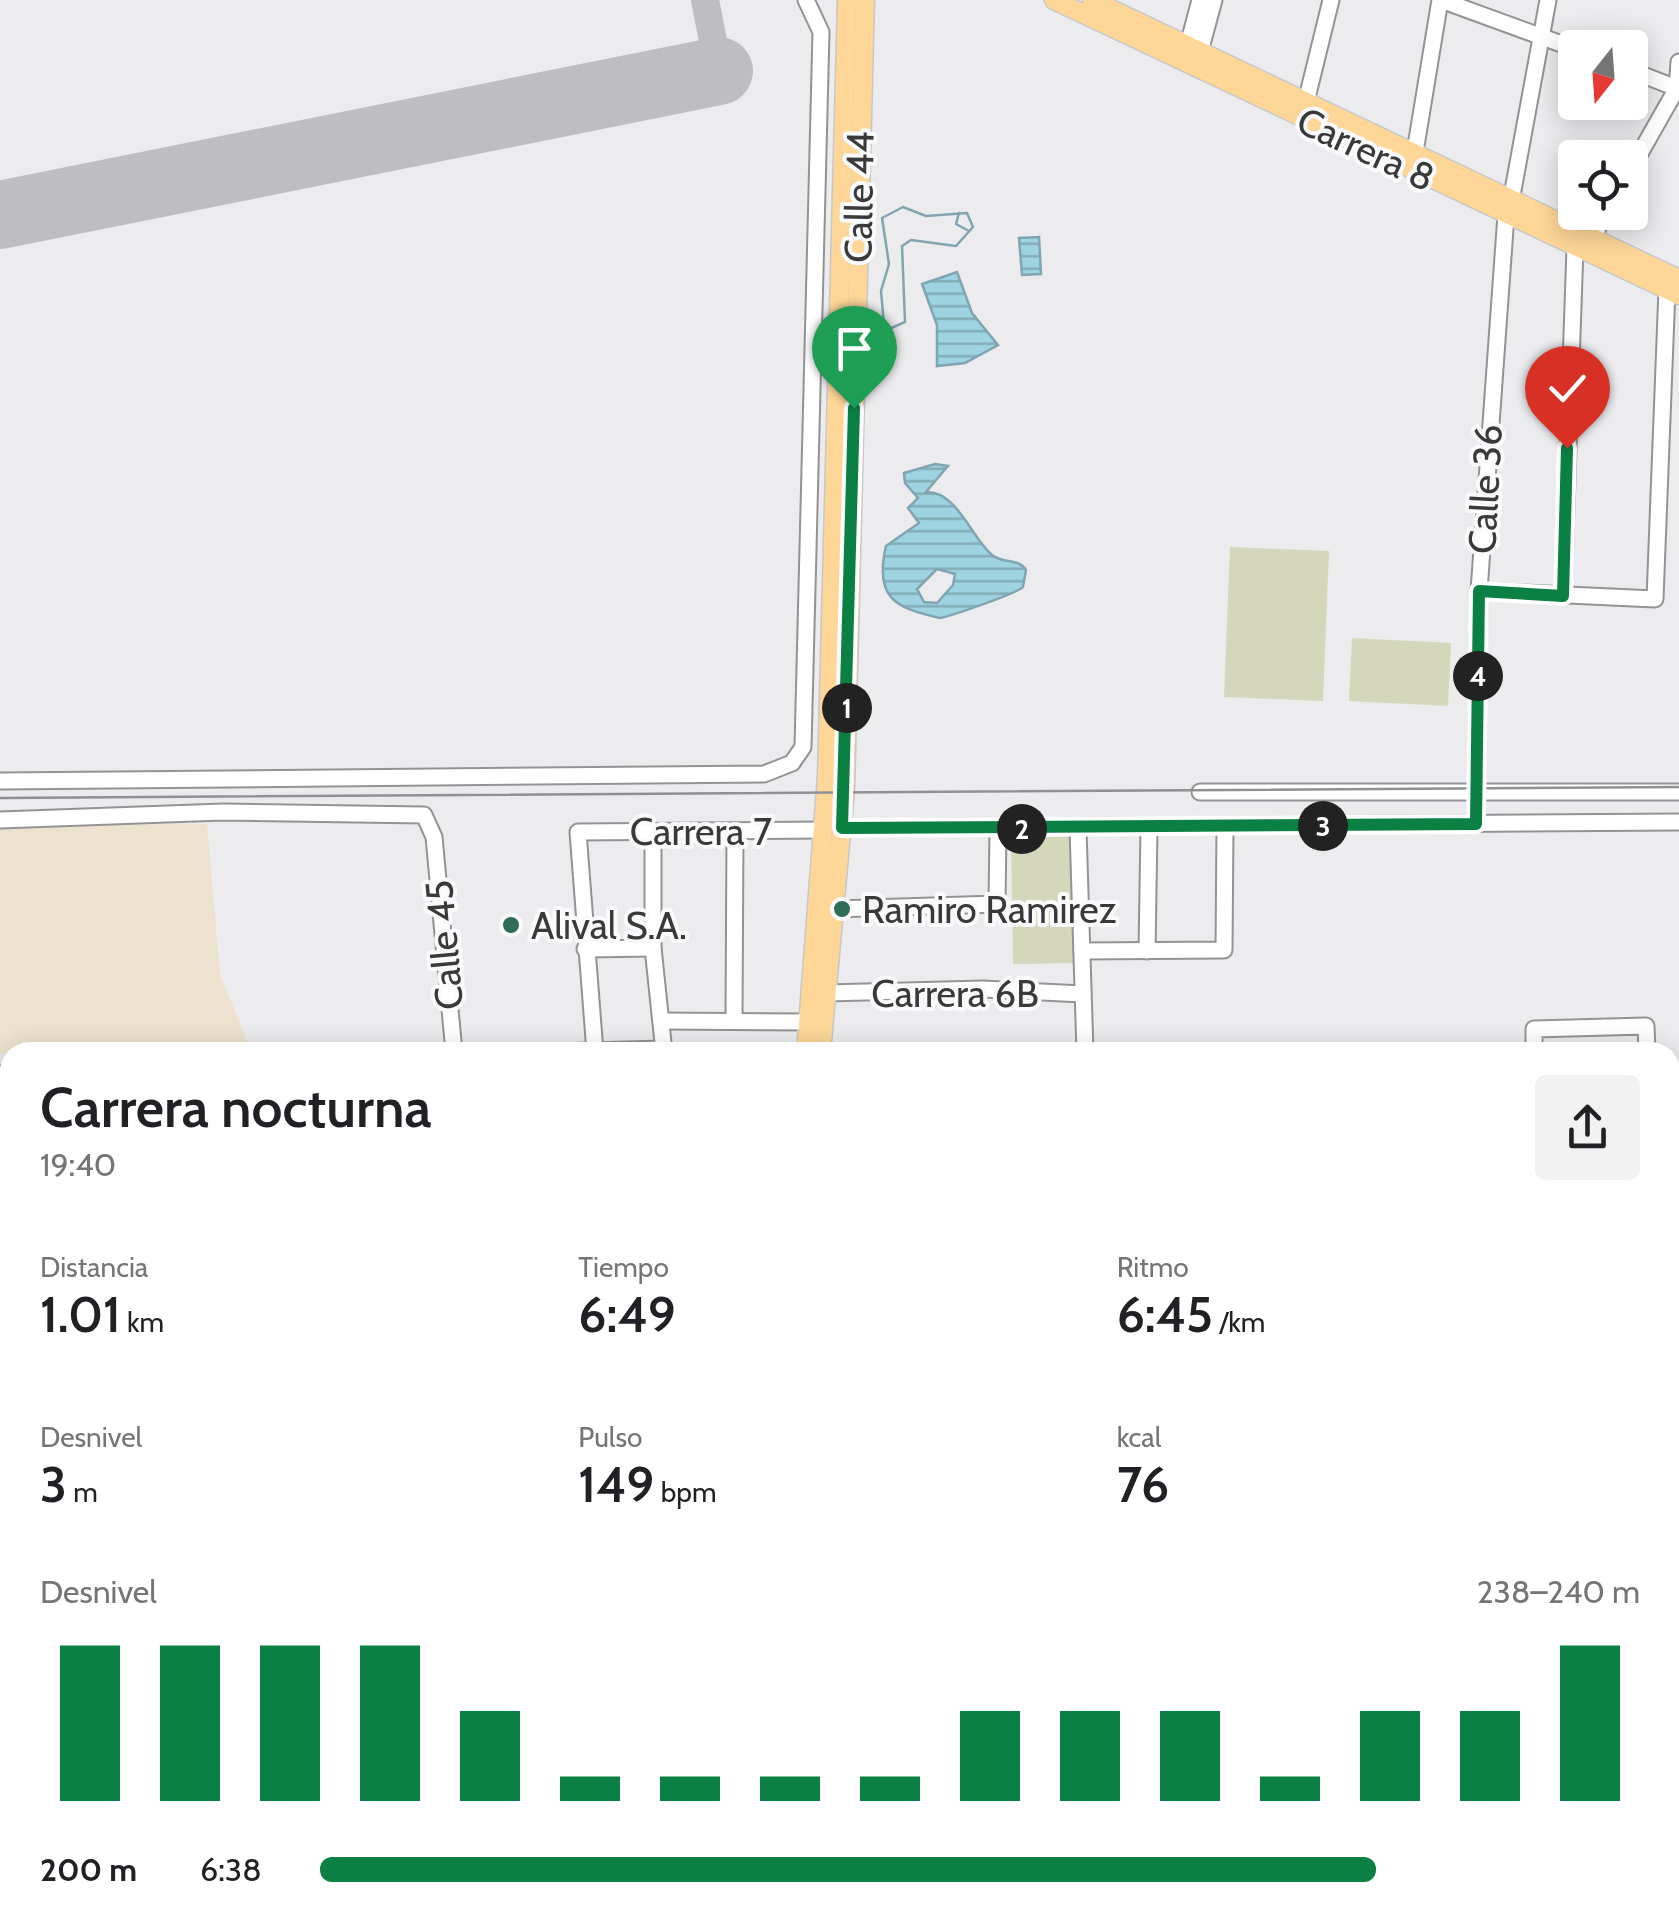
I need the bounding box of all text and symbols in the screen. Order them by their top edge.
north arrow [1558,30,1648,120]
map controls [1558,30,1648,230]
street label: Carrera 8 [1290,97,1442,201]
street label: Calle 44 [834,131,884,263]
button: locate [1558,140,1648,230]
pin [812,306,897,409]
icon: arrive [827,321,882,376]
pin [1525,346,1610,449]
icon: check [1540,361,1595,416]
street label: Calle 36 [1458,423,1512,555]
pin: 4 [1453,651,1503,701]
text: 4 [1469,659,1487,693]
pin: 1 [822,683,872,733]
text: 1 [842,691,852,725]
pin: 3 [1298,801,1348,851]
pin: 2 [997,804,1047,854]
street label: Carrera 7 [630,808,772,855]
text: 3 [1315,809,1331,843]
text: 2 [1015,812,1029,846]
street label: Calle 45 [415,878,473,1012]
place label: Ramiro Ramirez [862,886,1117,933]
marker: Ramiro Ramirez [831,898,853,920]
place label: Alival S.A. [531,902,687,949]
marker: Alival S.A. [500,914,522,936]
street label: Carrera 6B [871,970,1039,1017]
text: Carrera nocturna [40,1074,431,1141]
button: share [1535,1075,1640,1180]
text: 19:40 [40,1145,116,1184]
text: Distancia [40,1250,148,1284]
text: Tiempo [578,1250,669,1284]
text: Ritmo [1117,1250,1189,1284]
text: 1.01 [40,1284,121,1345]
text: 6:49 [578,1284,676,1345]
text: 6:45 [1117,1284,1213,1345]
text: km [121,1305,164,1339]
text: /km [1213,1305,1265,1339]
text: Desnivel [40,1420,142,1454]
text: Pulso [578,1420,642,1454]
text: kcal [1117,1420,1161,1454]
text: 3 [40,1454,67,1515]
text: 149 [578,1454,654,1515]
text: 76 [1117,1454,1169,1515]
text: m [67,1475,98,1509]
text: bpm [654,1475,716,1509]
text: Desnivel [40,1572,157,1611]
text: 238–240 m [1477,1572,1640,1611]
text: 200 m [40,1850,137,1889]
text: 6:38 [200,1850,262,1889]

